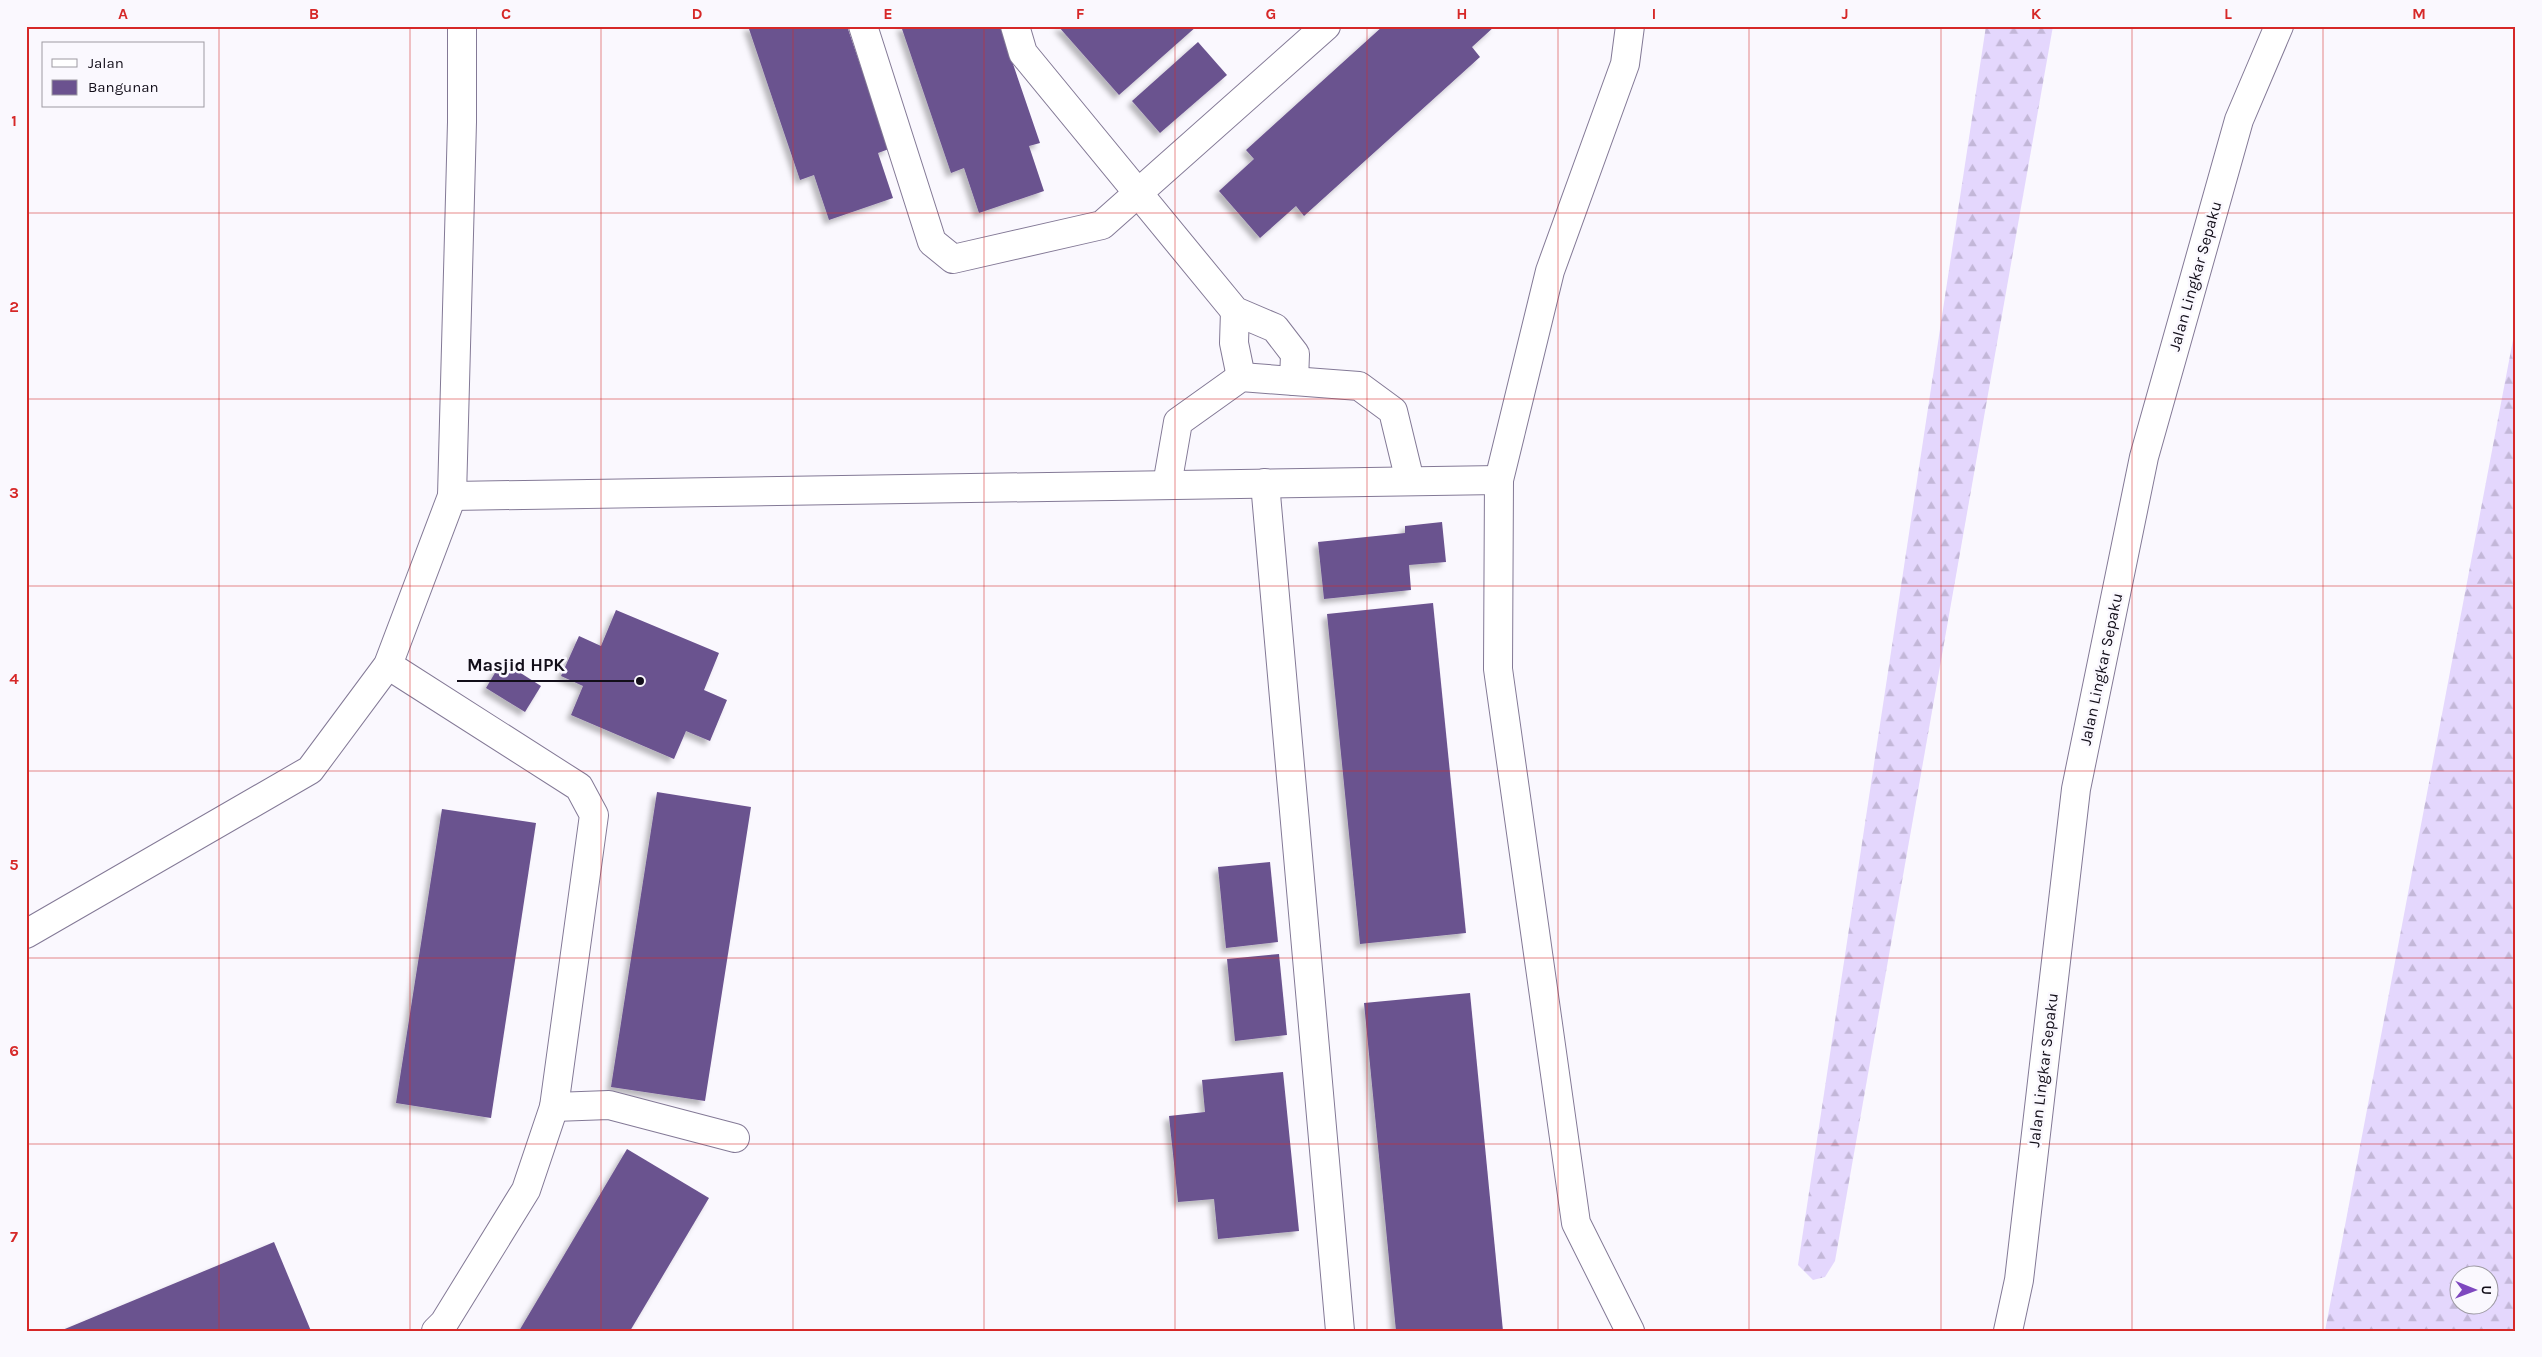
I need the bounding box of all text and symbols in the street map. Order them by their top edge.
text: A [118,4,128,23]
text: B [309,4,319,23]
text: C [501,4,511,23]
text: D [692,4,703,23]
text: E [883,4,893,23]
text: F [1076,4,1085,23]
text: G [1266,4,1276,23]
text: H [1456,4,1468,23]
text: I [1652,4,1656,23]
text: J [1841,4,1849,23]
text: K [2031,4,2042,23]
text: L [2224,4,2232,23]
text: M [2412,4,2426,23]
legend [42,42,205,108]
text: Jalan [88,54,124,72]
text: Bangunan [88,78,159,96]
text: 1 [11,111,17,130]
street label: Jalan Lingkar Sepaku [2164,199,2226,353]
text: 2 [9,297,19,316]
text: 3 [9,483,19,502]
street label: Jalan Lingkar Sepaku [2076,591,2126,747]
callout: Masjid HPK [457,648,576,681]
text: Masjid HPK [467,654,565,676]
text: 4 [9,669,19,688]
text: 5 [9,855,19,874]
street label: Jalan Lingkar Sepaku [2024,992,2062,1148]
text: 6 [9,1041,19,1060]
text: 7 [10,1227,18,1246]
north arrow [2450,1264,2500,1314]
text: U [2478,1285,2495,1295]

